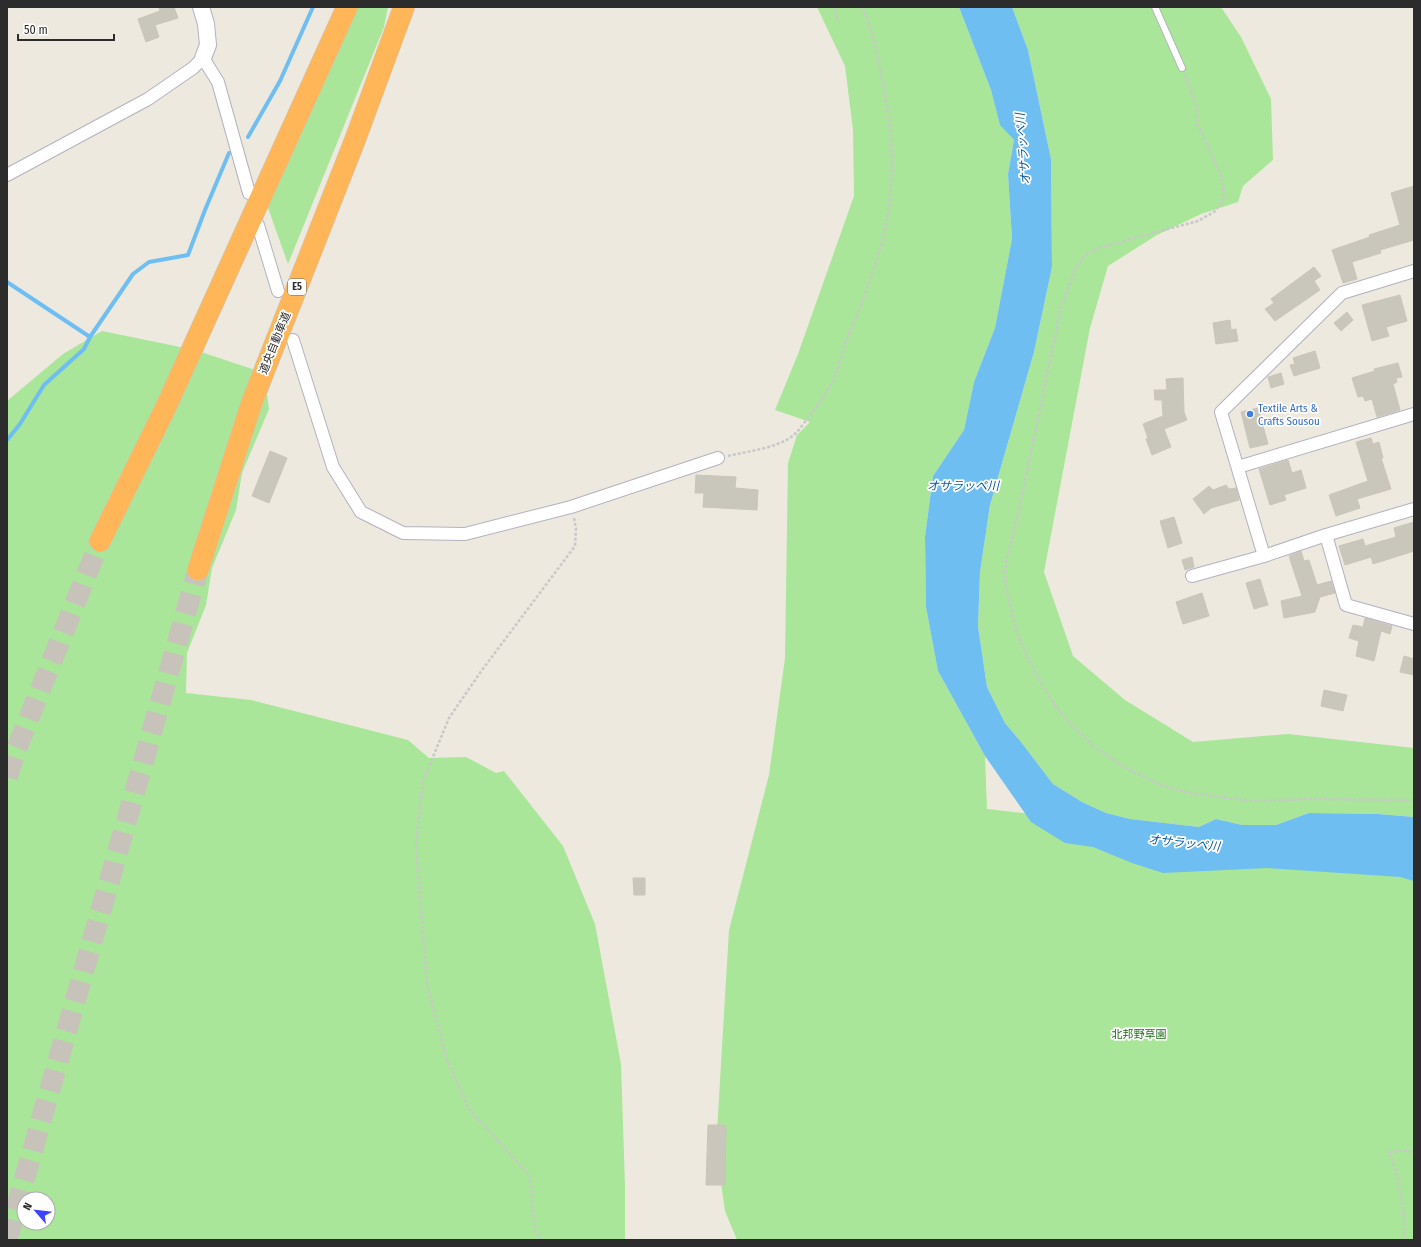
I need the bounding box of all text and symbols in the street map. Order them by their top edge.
scale bar [18,16,114,42]
text: 50 m [24,23,48,37]
water label: オサラッペ川 [1013,111,1033,185]
road number: E5 [288,279,306,295]
street label: 道央自動車道 [257,310,293,376]
place label: Textile Arts & Crafts Sousou [1258,402,1320,428]
marker: Textile Arts & Crafts Sousou [1245,409,1255,419]
water label: オサラッペ川 [927,479,1001,493]
water label: オサラッペ川 [1147,832,1223,854]
park label: 北邦野草園 [1112,1028,1167,1041]
north arrow [16,1191,56,1231]
text: N [20,1201,35,1213]

